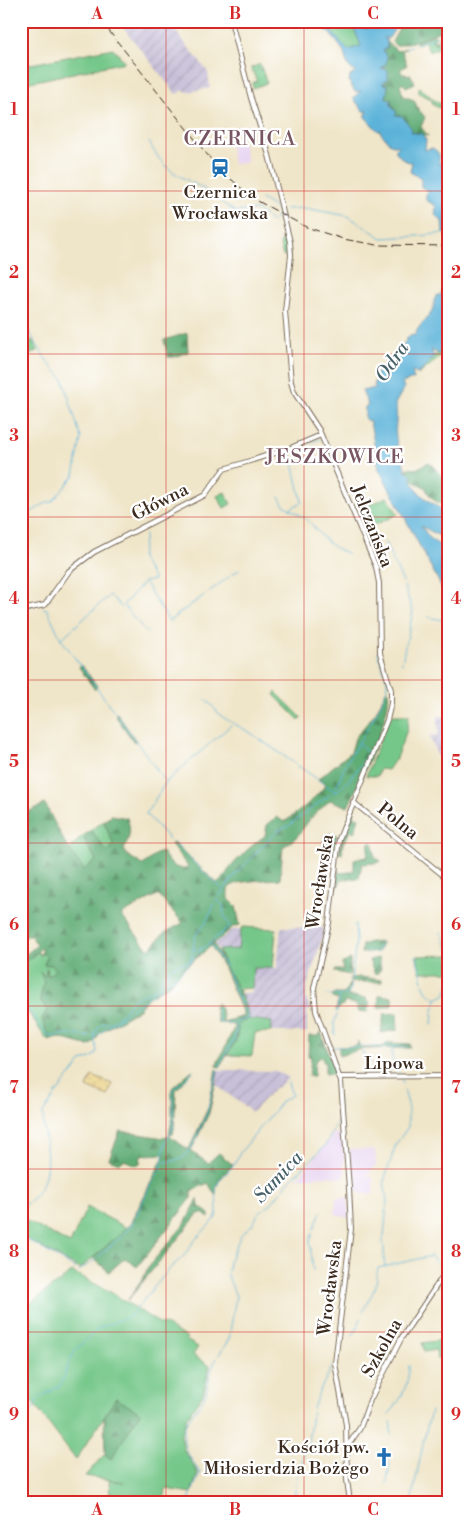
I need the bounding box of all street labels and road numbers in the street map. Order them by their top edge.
street label: Główna [128,478,193,526]
street label: Jelczańska [345,480,399,571]
street label: Polna [373,797,424,845]
street label: Wrocławska [301,832,339,932]
street label: Lipowa [364,1052,425,1075]
street label: Wrocławska [313,1238,347,1338]
street label: Szkolna [357,1314,408,1381]

